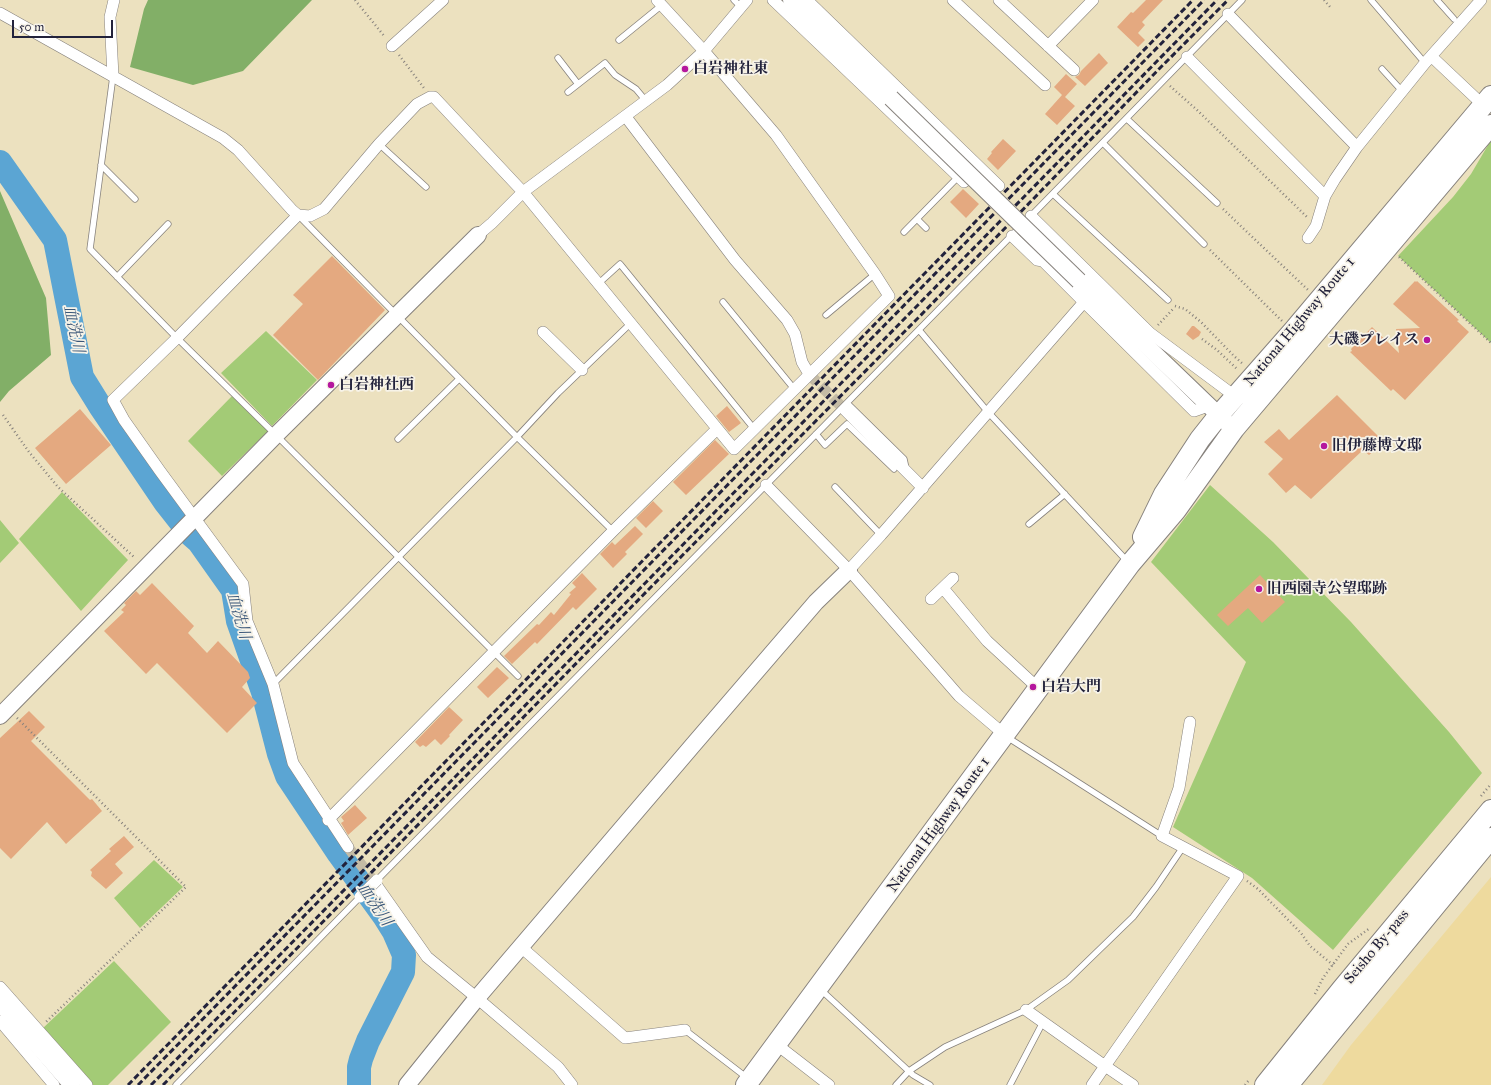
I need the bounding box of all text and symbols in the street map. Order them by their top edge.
scale bar [14,12,115,38]
text: 50 m [19,20,44,34]
place label: 白岩神社東 [693,60,768,78]
marker: 白岩神社東 [680,64,690,74]
street label: National Highway Route 1 [1241,254,1359,390]
water label: 血洗川 [59,304,87,354]
place label: 大磯プレイス [1329,331,1419,349]
marker: 大磯プレイス [1422,335,1432,345]
place label: 白岩神社西 [339,376,414,394]
marker: 白岩神社西 [326,380,336,390]
place label: 旧伊藤博文邸 [1332,437,1422,455]
marker: 旧伊藤博文邸 [1319,441,1329,451]
place label: 旧西園寺公望邸跡 [1267,580,1387,598]
marker: 旧西園寺公望邸跡 [1254,584,1264,594]
water label: 血洗川 [222,590,254,642]
place label: 白岩大門 [1041,678,1101,696]
marker: 白岩大門 [1028,682,1038,692]
street label: National Highway Route 1 [884,754,994,896]
water label: 血洗川 [353,880,395,930]
street label: Seisho By-pass [1341,906,1413,988]

